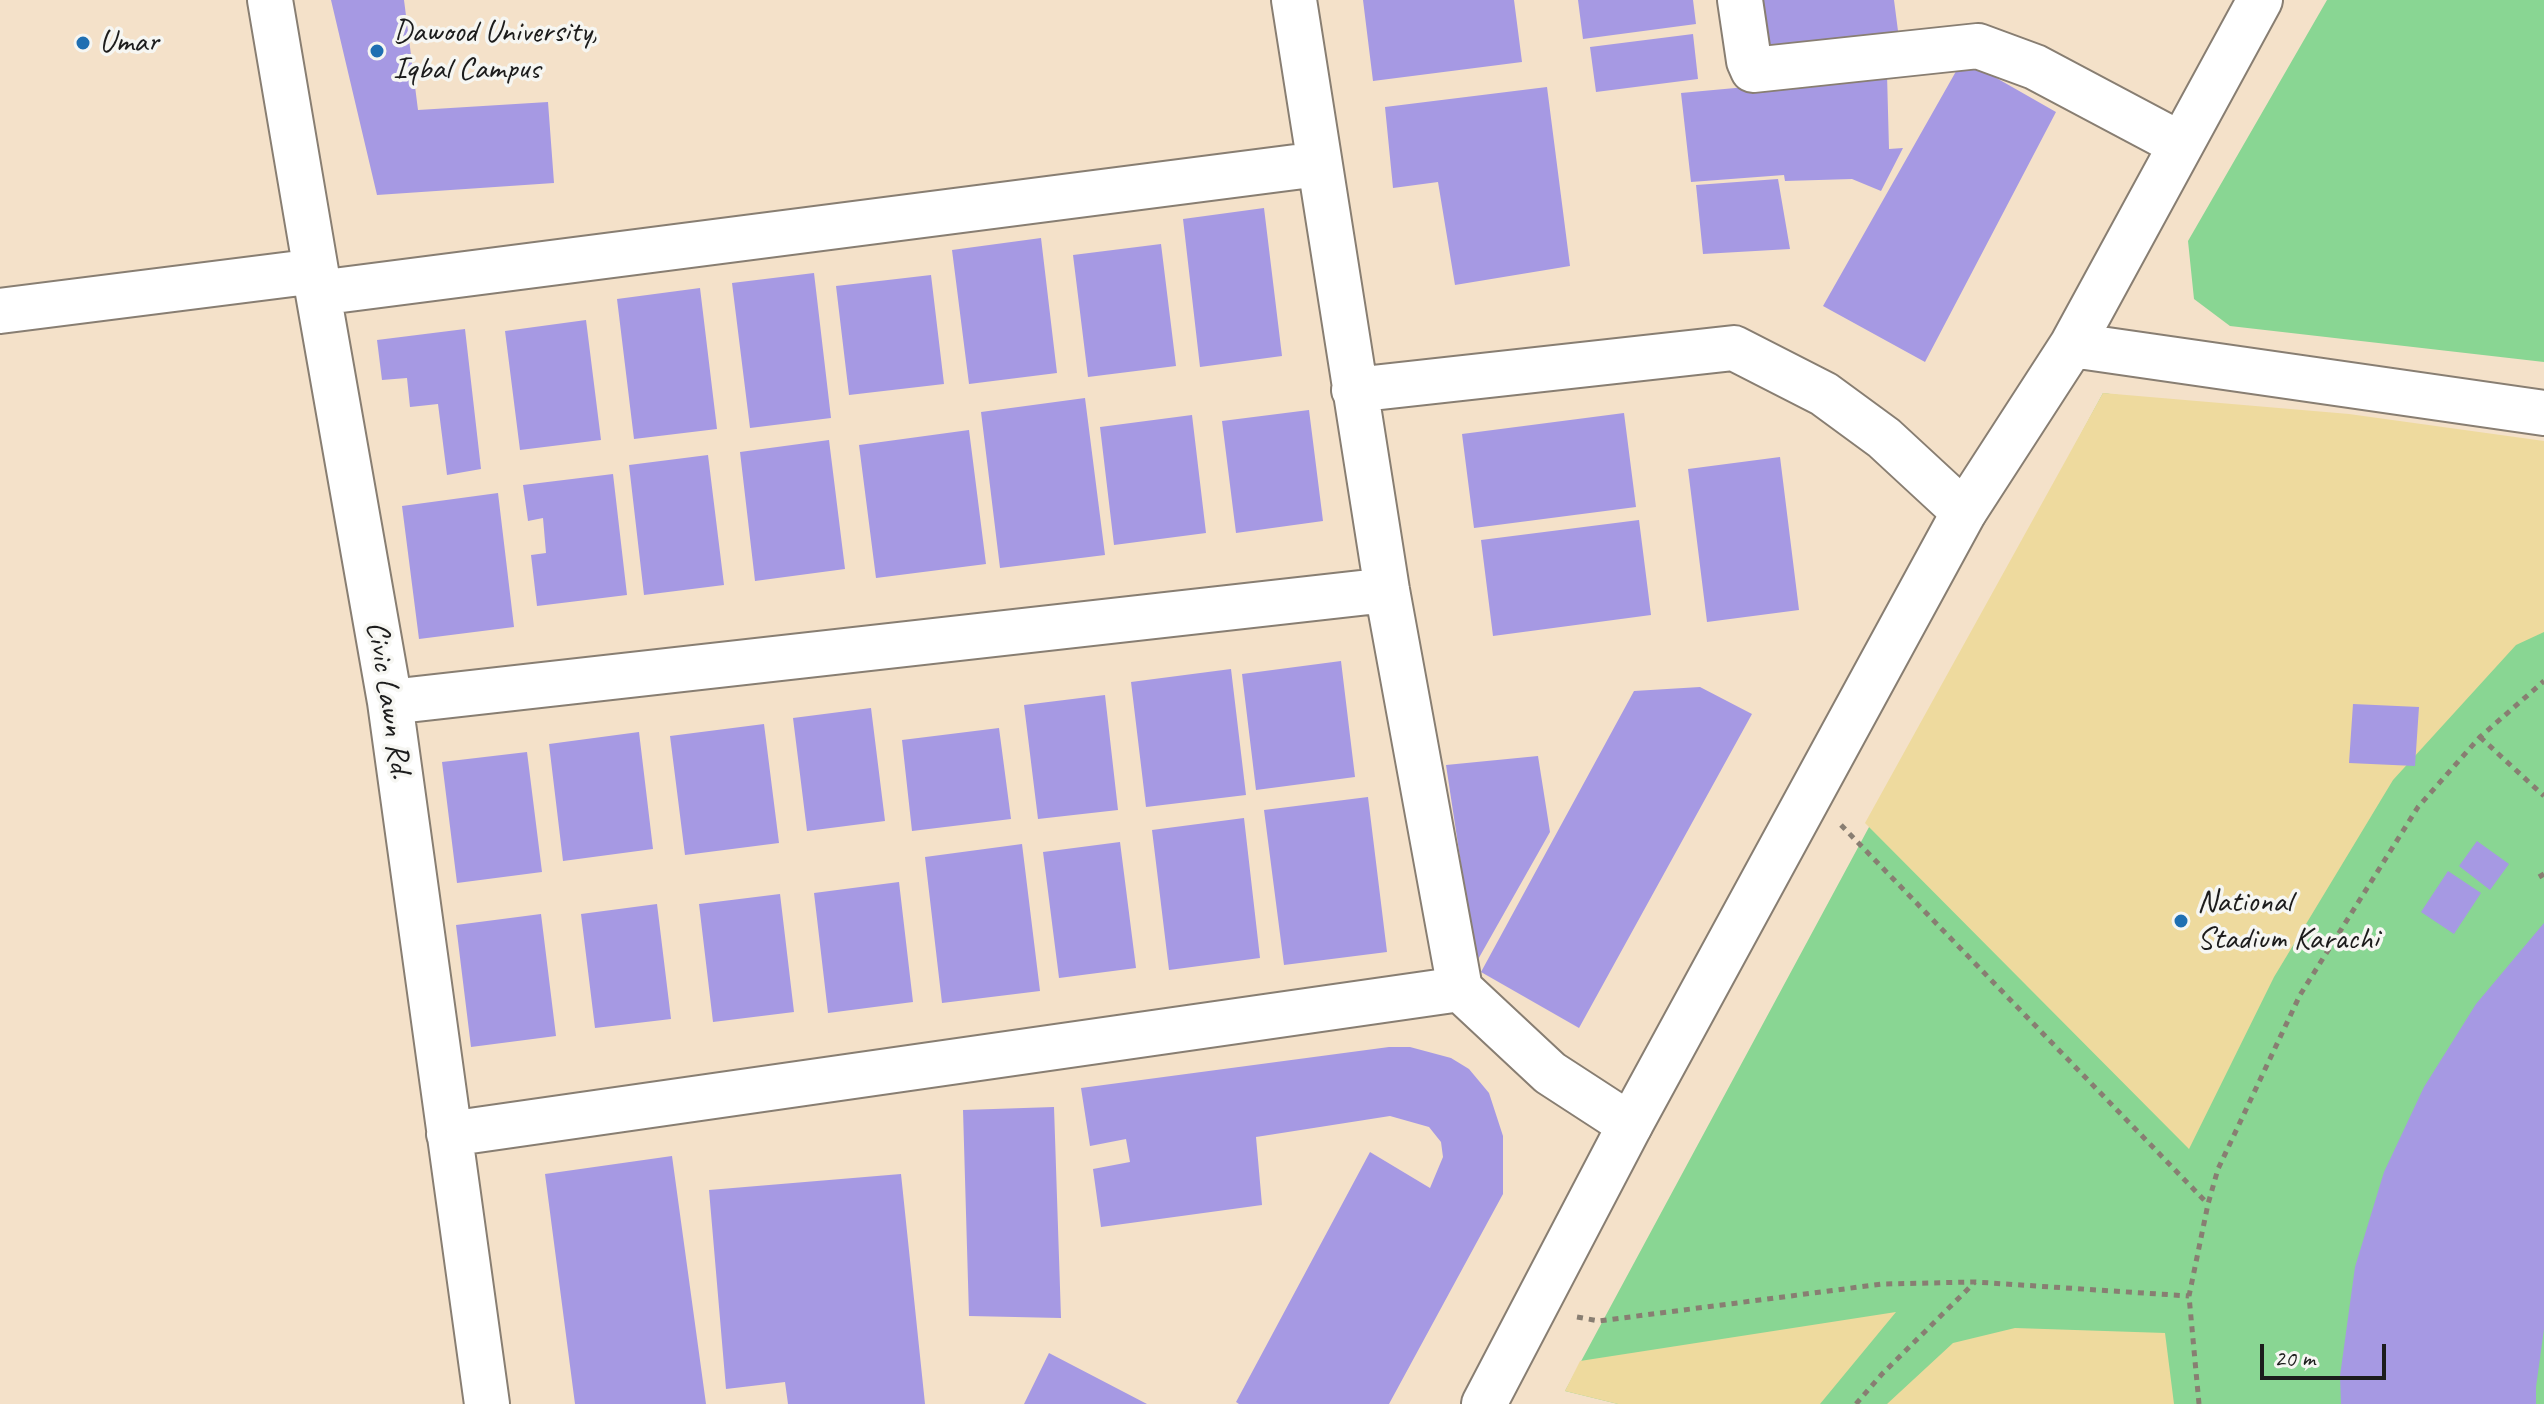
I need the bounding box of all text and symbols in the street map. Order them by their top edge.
place label: Dawood University, Iqbal Campus [393,14,598,89]
place label: Umar [99,24,159,62]
marker: Umar [74,34,92,52]
marker: Dawood University, Iqbal Campus [368,42,386,60]
street label: Civic Lawn Rd. [357,619,419,781]
place label: National Stadium Karachi [2197,884,2379,959]
marker: National Stadium Karachi [2172,912,2190,930]
scale bar [2264,1328,2390,1378]
text: 20 m [2274,1343,2315,1373]

